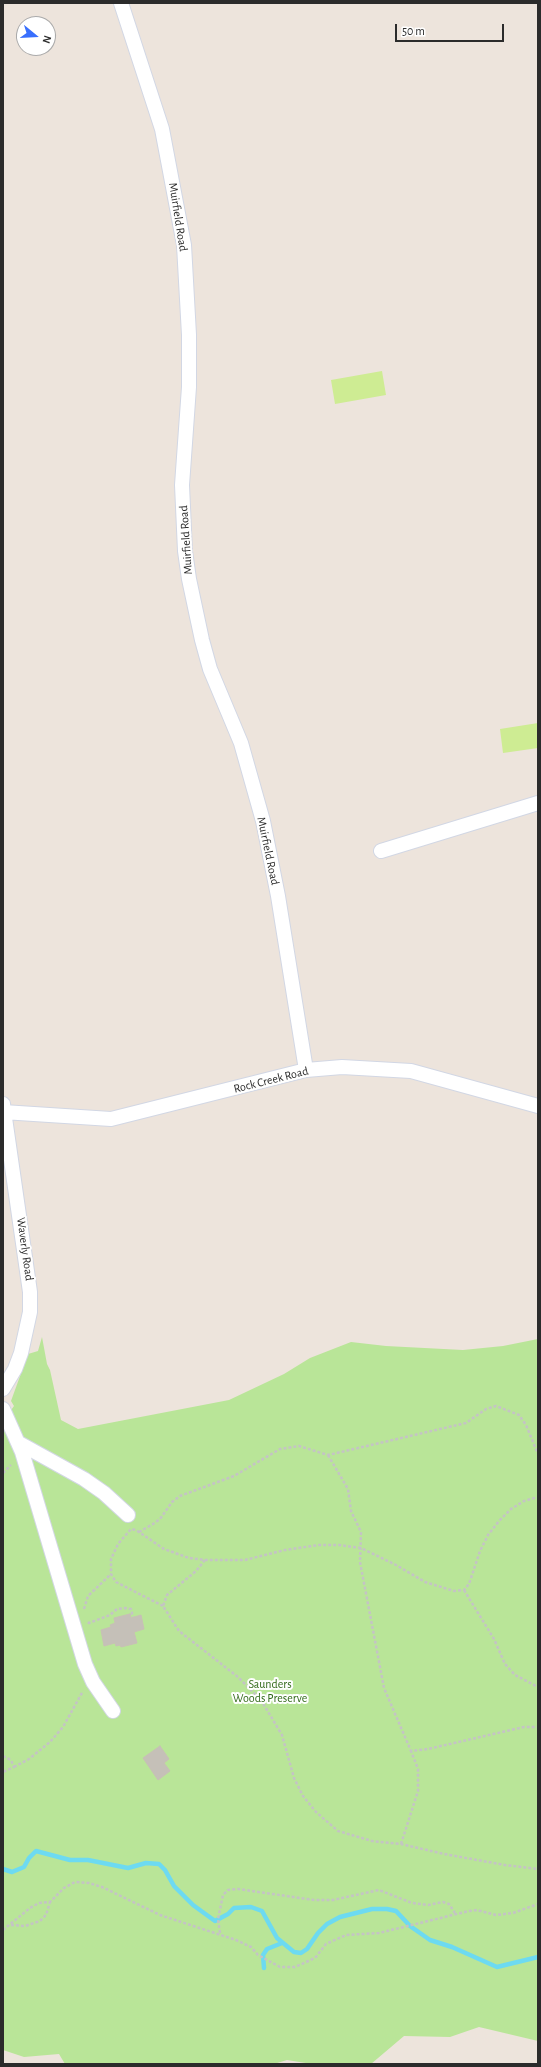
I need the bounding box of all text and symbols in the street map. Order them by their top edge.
north arrow [16,16,56,56]
scale bar [397,16,506,42]
text: 50 m [402,25,425,37]
text: N [41,34,53,45]
street label: Muirfield Road [165,182,191,252]
street label: Muirfield Road [176,505,196,575]
street label: Muirfield Road [254,816,282,886]
street label: Rock Creek Road [232,1064,310,1096]
street label: Waverly Road [13,1216,37,1282]
park label: Saunders Woods Preserve [233,1677,307,1705]

